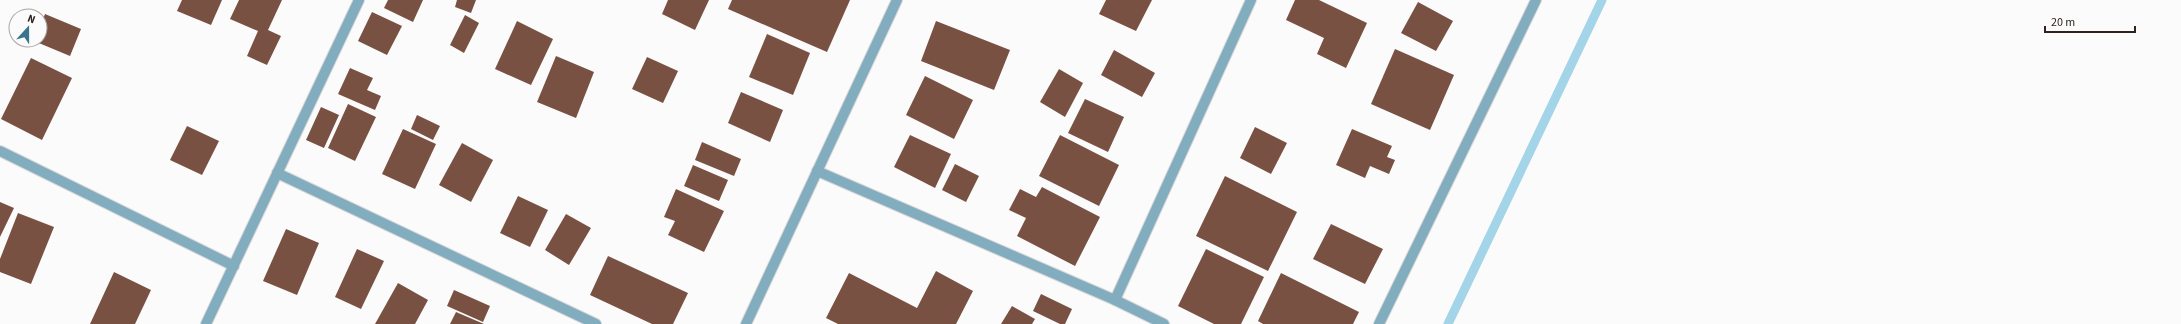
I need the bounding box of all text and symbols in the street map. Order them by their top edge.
north arrow [8,8,48,48]
scale bar [2045,8,2135,34]
text: N [25,11,38,27]
text: 20 m [2051,14,2075,31]

